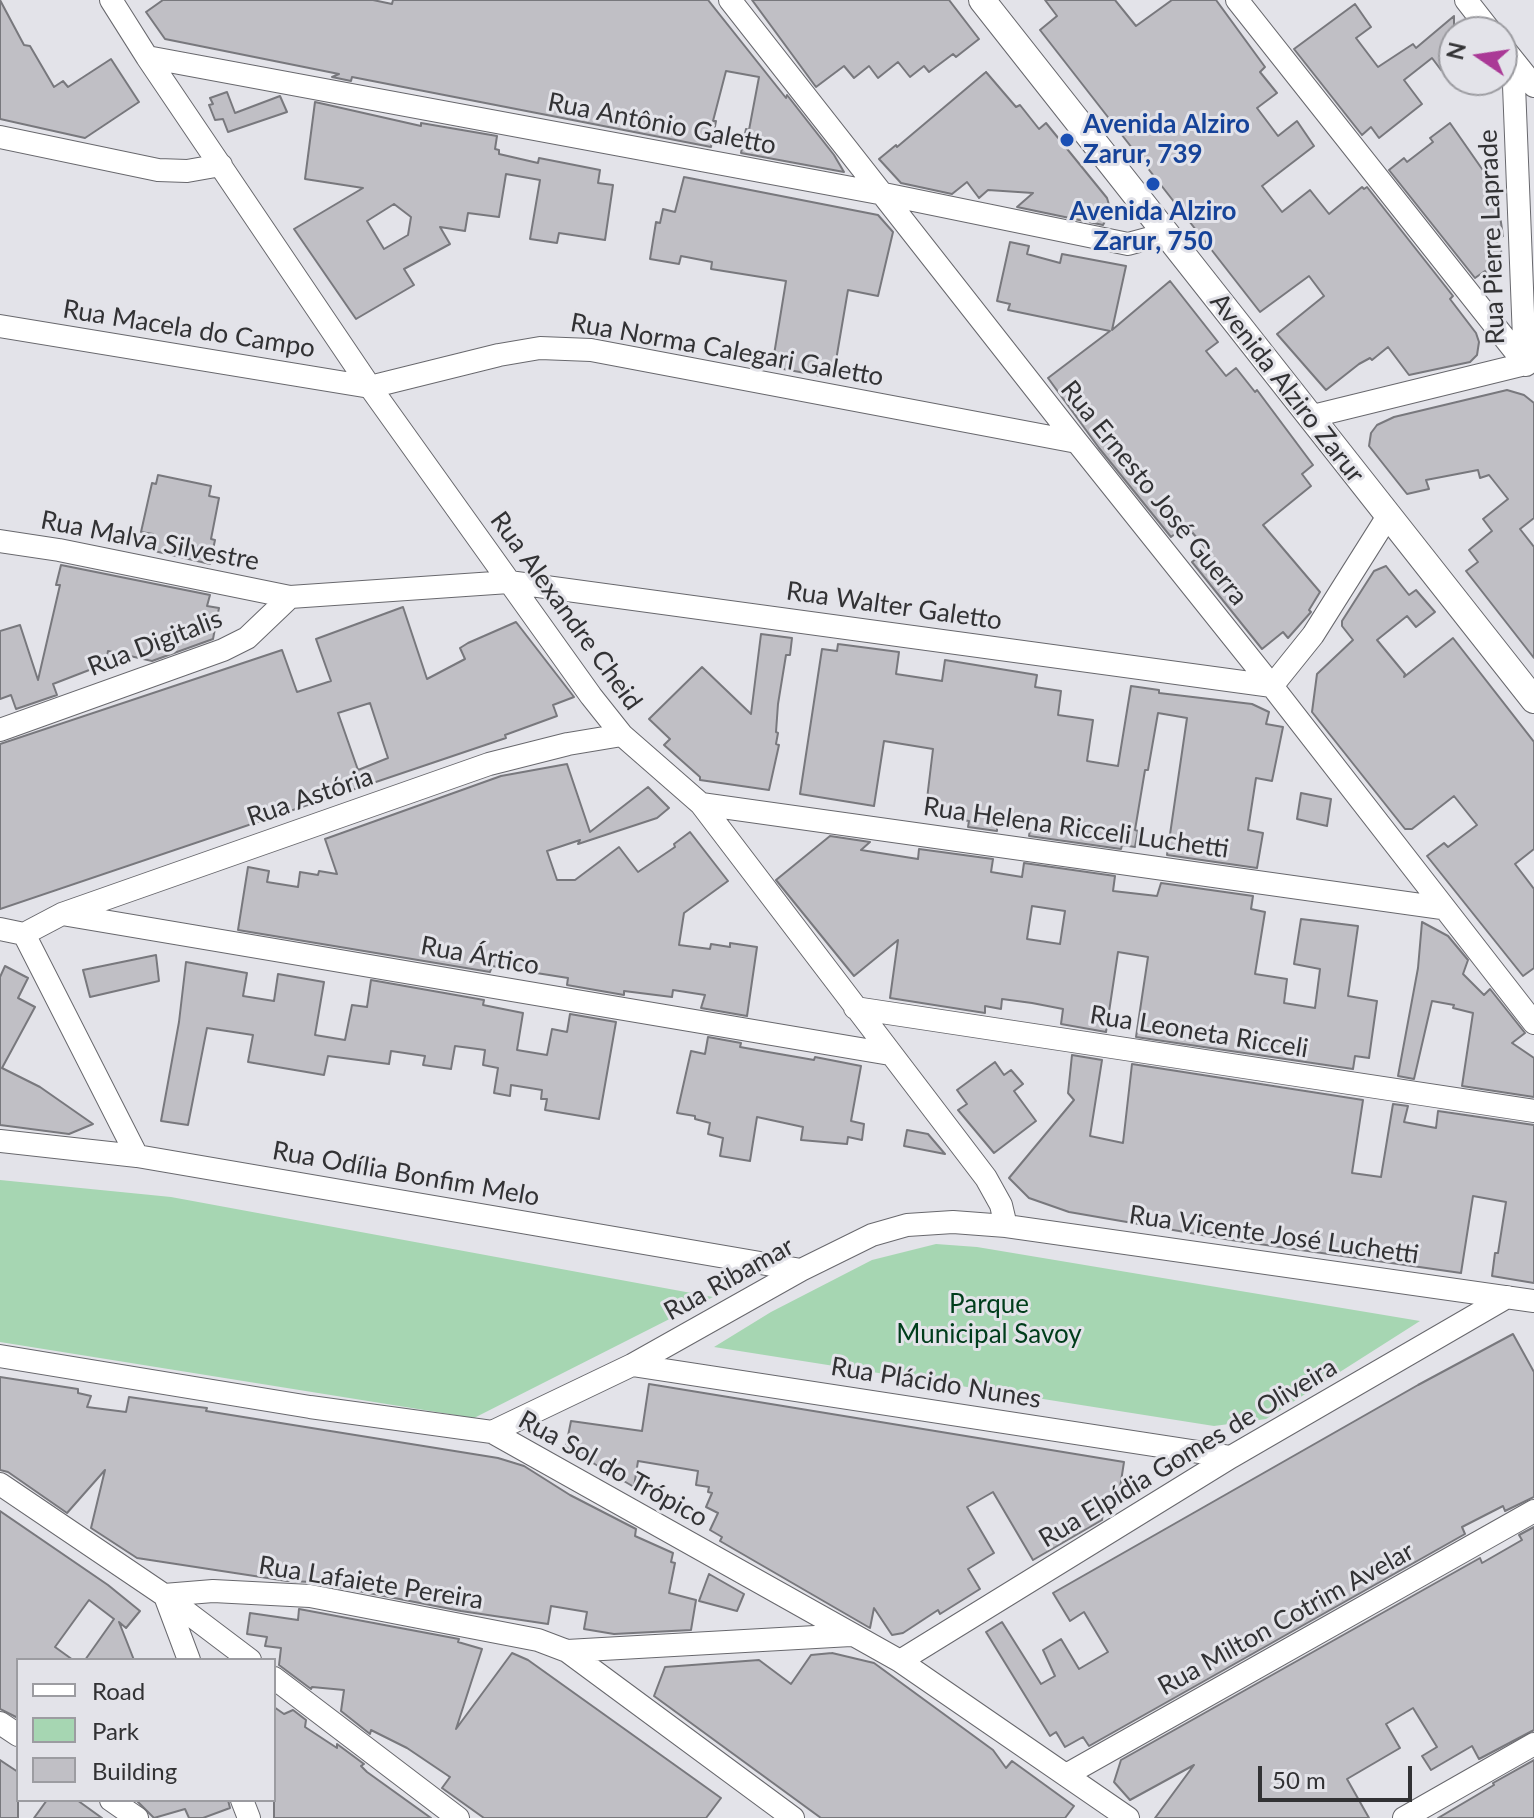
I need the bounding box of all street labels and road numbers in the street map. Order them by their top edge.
street label: Rua Antônio Galetto [545,87,779,161]
street label: Rua Pierre Laprade [1473,129,1511,345]
street label: Avenida Alziro Zarur [1203,287,1371,489]
street label: Rua Macela do Campo [61,294,317,364]
street label: Rua Norma Calegari Galetto [568,307,886,393]
street label: Rua Ernesto José Guerra [1054,375,1254,611]
street label: Rua Malva Silvestre [38,505,262,577]
street label: Rua Alexandre Cheid [484,506,648,716]
street label: Rua Walter Galetto [784,575,1004,637]
street label: Rua Digitalis [83,603,227,683]
street label: Rua Astória [243,761,377,833]
street label: Rua Helena Ricceli Luchetti [921,791,1231,865]
street label: Rua Ártico [418,930,542,982]
street label: Rua Leoneta Ricceli [1088,999,1310,1065]
street label: Rua Odília Bonfim Melo [270,1135,542,1213]
street label: Rua Vicente José Luchetti [1127,1199,1421,1271]
street label: Rua Ribamar [659,1231,799,1327]
street label: Rua Plácido Nunes [829,1351,1043,1415]
street label: Rua Elpídia Gomes de Oliveira [1033,1352,1343,1554]
street label: Rua Sol do Trópico [513,1404,713,1534]
street label: Rua Milton Cotrim Avelar [1153,1536,1419,1702]
street label: Rua Lafaiete Pereira [256,1550,486,1616]

